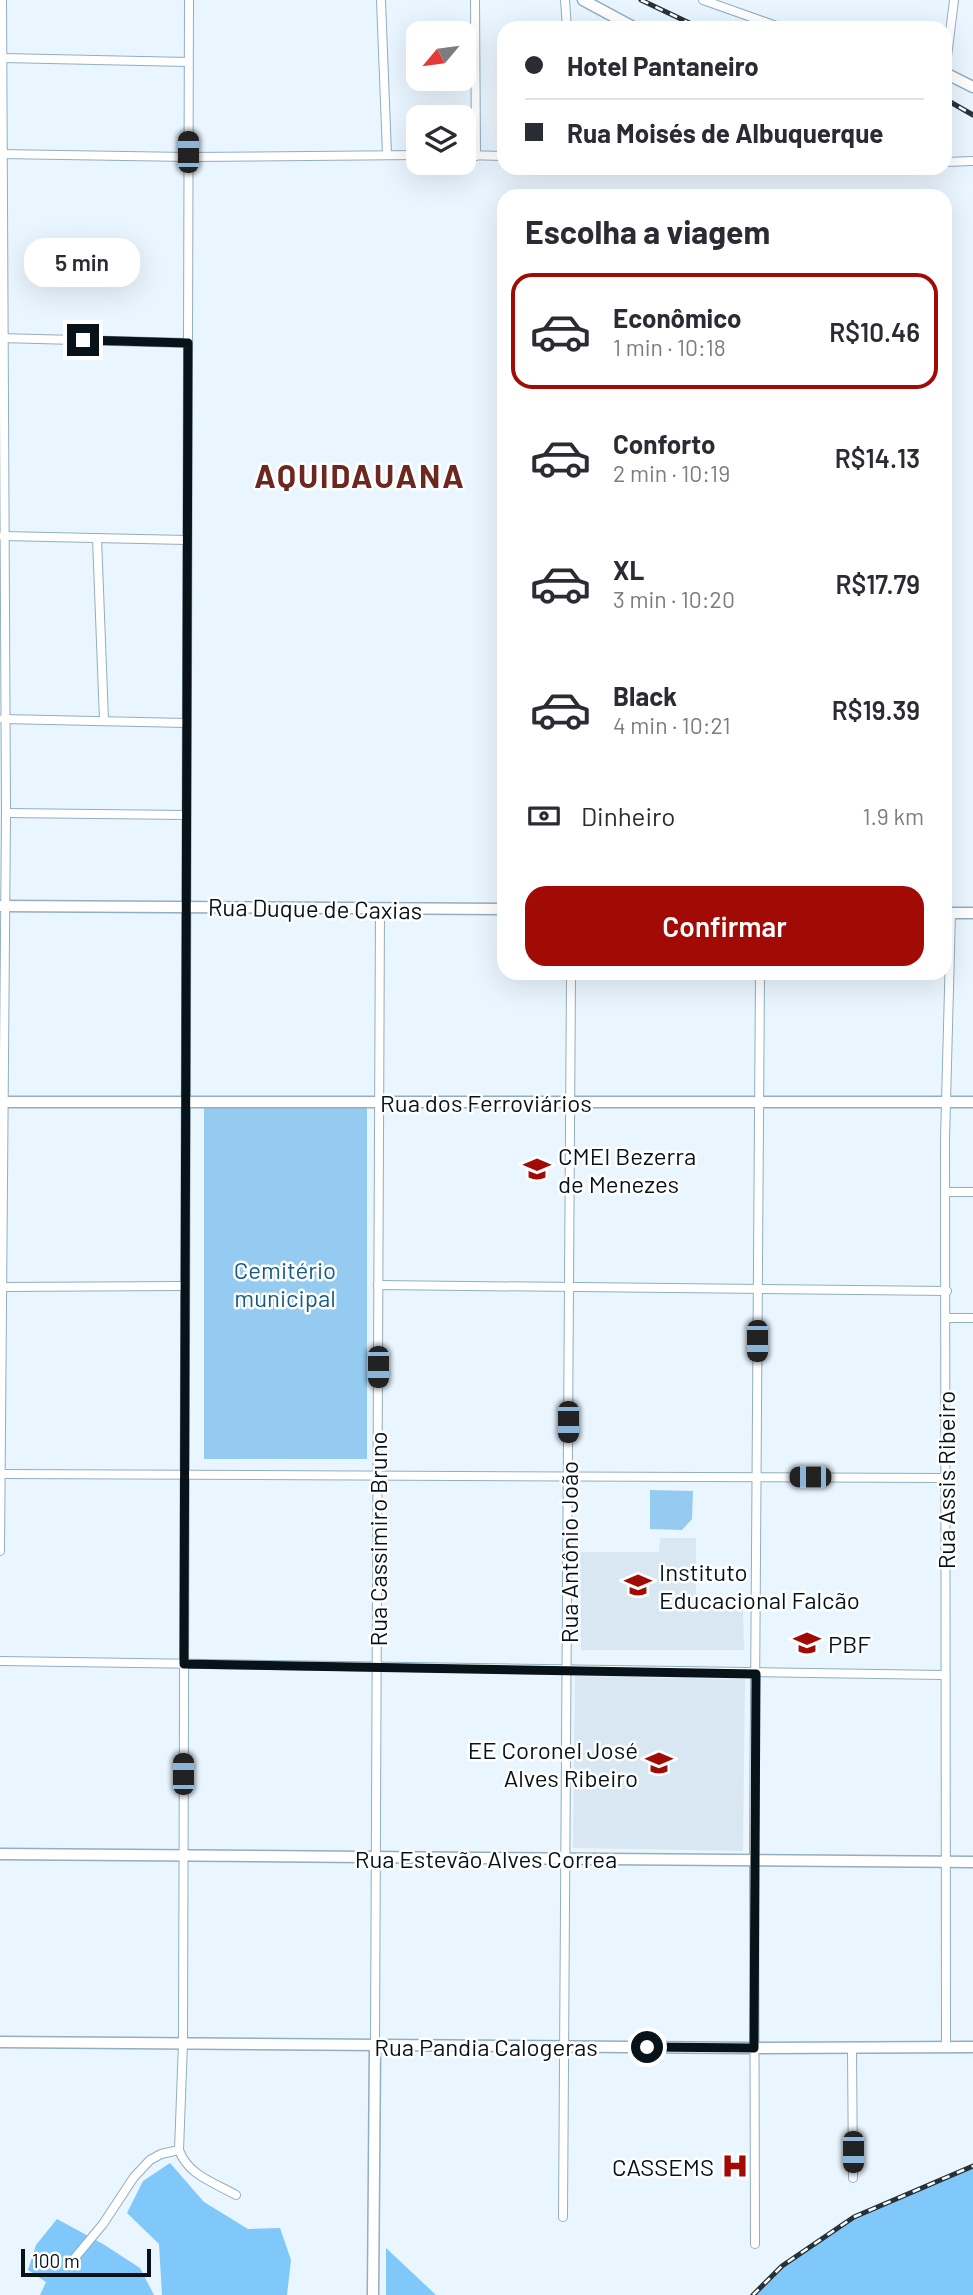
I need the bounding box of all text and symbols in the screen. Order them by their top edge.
north arrow [406,21,476,91]
map controls [406,21,476,175]
text: Hotel Pantaneiro [567,50,759,81]
button: layers [406,105,476,175]
text: Rua Moisés de Albuquerque [567,117,884,148]
car [178,131,199,173]
text: Escolha a viagem [525,212,770,250]
callout: 5 min [25,238,141,288]
text: 5 min [55,248,109,276]
icon: car [529,300,592,363]
text: Econômico [613,302,742,333]
text: R$10.46 [829,316,920,347]
route end [67,324,99,356]
text: 1 min · 10:18 [613,333,726,361]
icon: car [529,426,592,489]
text: Conforto [613,428,716,459]
text: R$14.13 [835,442,920,473]
district label: AQUIDAUANA [254,456,466,494]
text: 2 min · 10:19 [613,459,730,487]
icon: car [529,552,592,615]
text: XL [613,554,644,585]
text: R$17.79 [835,568,920,599]
text: 3 min · 10:20 [613,585,735,613]
icon: car [529,678,592,741]
text: Black [613,680,677,711]
text: R$19.39 [832,694,920,725]
text: 4 min · 10:21 [613,711,730,739]
icon: cash [525,797,563,835]
text: Dinheiro [581,800,676,831]
text: 1.9 km [862,802,924,830]
button: Confirmar [525,886,924,966]
street label: Rua Duque de Caxias [208,892,422,924]
street label: Rua dos Ferroviários [380,1088,592,1117]
place label: CMEI Bezerra de Menezes [558,1141,696,1198]
school or university icon: CMEI Bezerra de Menezes [522,1154,552,1184]
park label: Cemitério municipal [234,1255,336,1312]
car [747,1320,768,1362]
car [368,1346,389,1388]
street label: Rua Assis Ribeiro [931,1391,960,1569]
car [558,1401,579,1443]
street label: Rua Cassimiro Bruno [363,1431,392,1647]
street label: Rua Antônio João [554,1461,583,1643]
car [790,1467,832,1488]
place label: Instituto Educacional Falcão [659,1557,860,1614]
school or university icon: Instituto Educacional Falcão [623,1570,653,1600]
school or university icon: PBF [792,1628,822,1658]
place label: PBF [828,1629,871,1658]
place label: EE Coronel José Alves Ribeiro [468,1735,638,1792]
school or university icon: EE Coronel José Alves Ribeiro [644,1748,674,1778]
car [173,1753,194,1795]
street label: Rua Estevão Alves Correa [355,1844,617,1873]
route start [631,2031,663,2063]
street label: Rua Pandia Calogeras [374,2032,598,2061]
car [843,2131,864,2173]
hospital icon: CASSEMS [720,2151,750,2181]
place label: CASSEMS [612,2152,714,2181]
scale bar [21,2246,150,2278]
text: 100 m [32,2249,80,2272]

